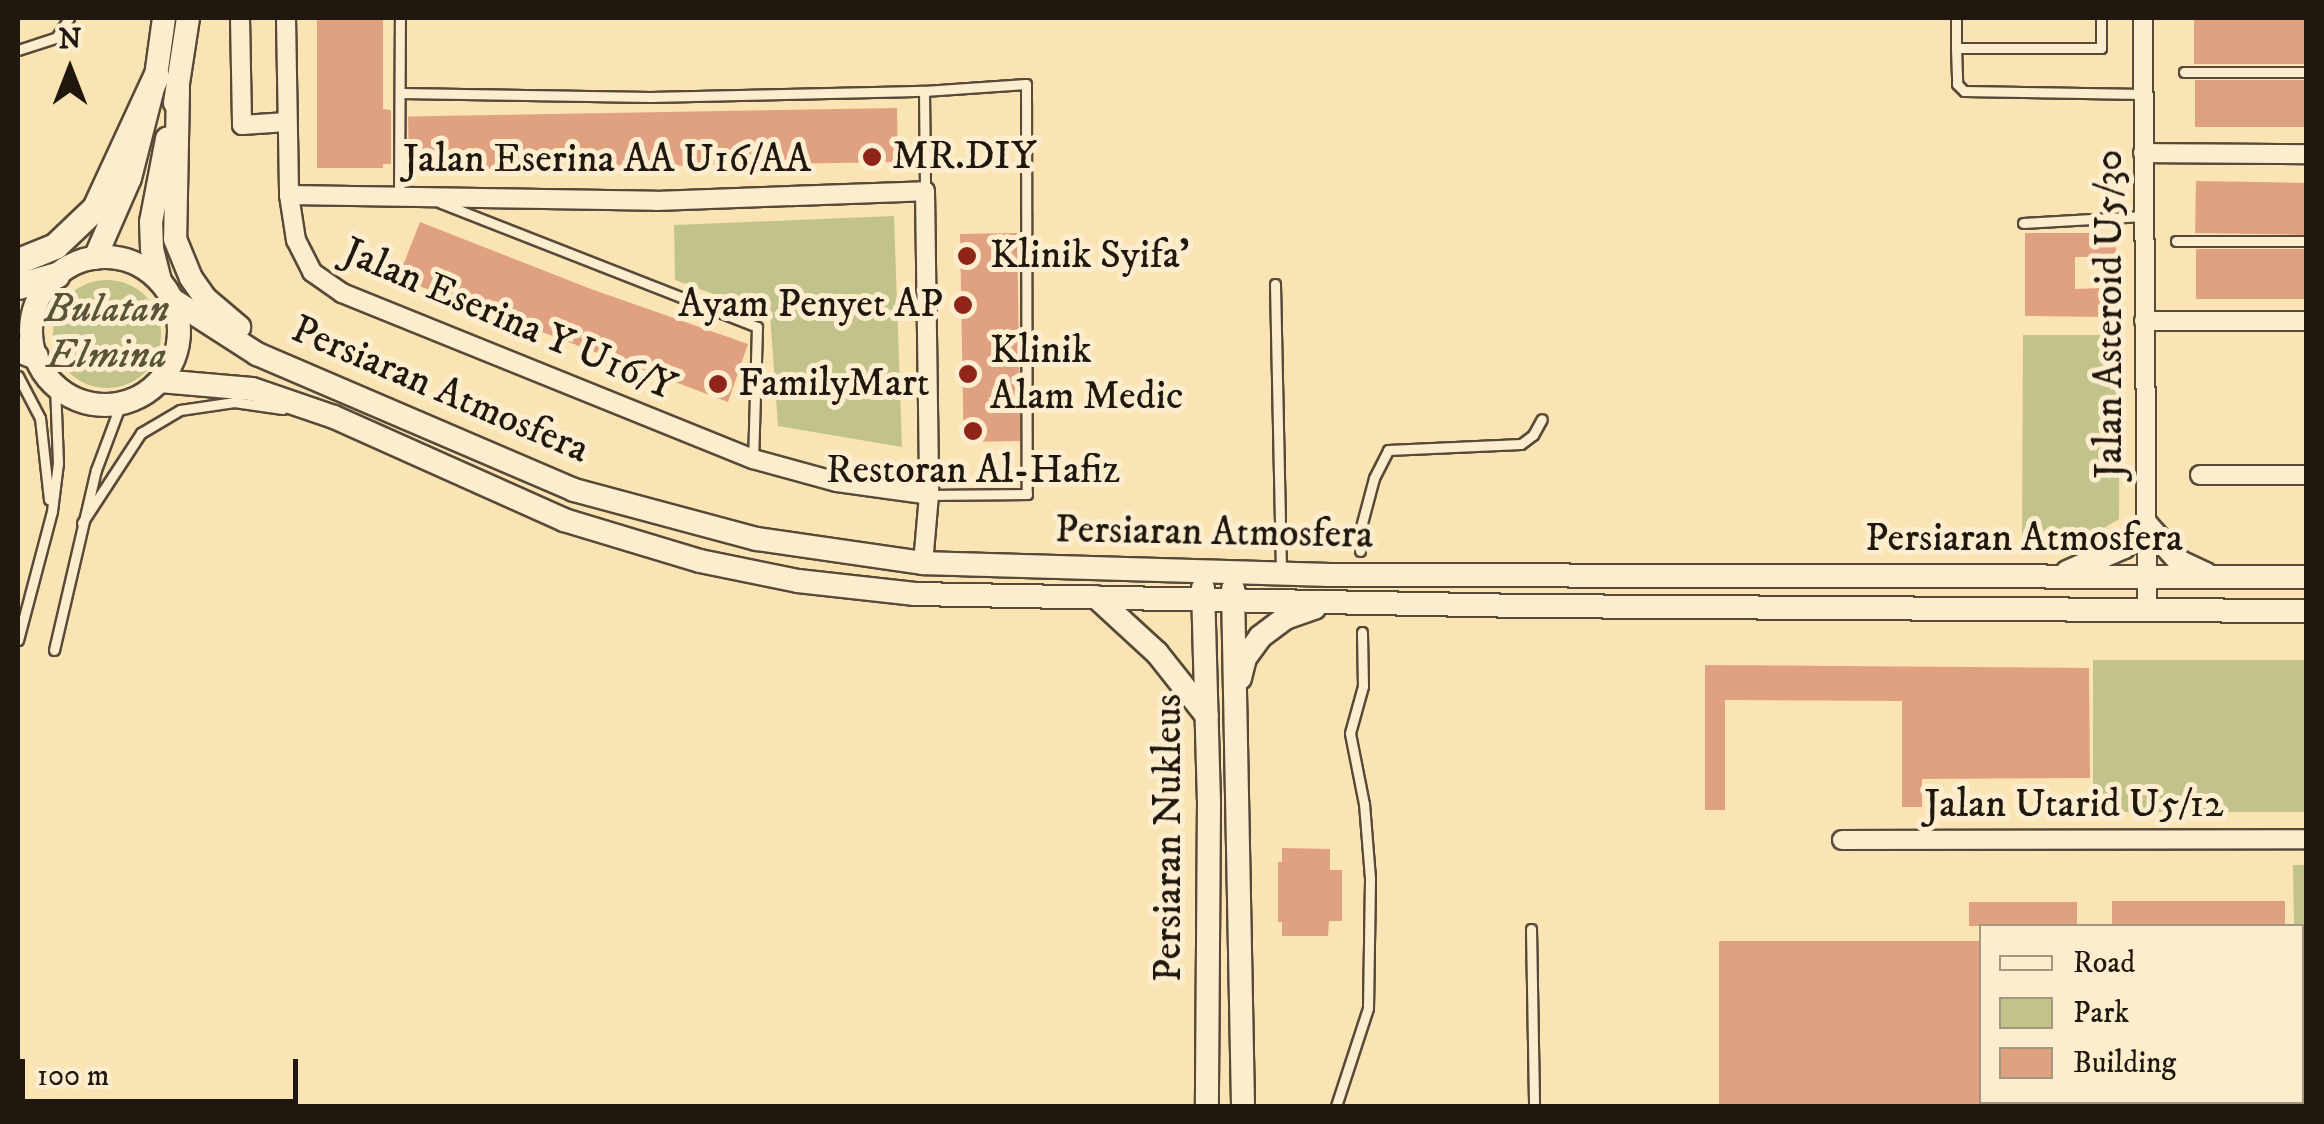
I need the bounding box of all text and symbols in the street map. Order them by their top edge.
north arrow [20,20,120,120]
text: N [59,22,81,57]
place label: MR.DIY [892,133,1036,181]
street label: Jalan Eserina AA U16/AA [403,136,811,184]
marker: MR.DIY [861,146,883,168]
street label: Jalan Asteroid U5/30 [2086,149,2134,479]
street label: Jalan Eserina Y U16/Y [335,228,683,412]
place label: Klinik Syifa' [990,232,1190,280]
marker: Klinik Syifa' [954,243,980,269]
place label: Ayam Penyet AP [678,281,943,329]
park label: Bulatan Elmina [45,286,169,380]
marker: Ayam Penyet AP [952,294,974,316]
street label: Persiaran Atmosfera [284,306,596,474]
place label: Klinik Alam Medic [990,327,1183,421]
place label: FamilyMart [738,360,930,408]
marker: Klinik Alam Medic [955,361,981,387]
marker: FamilyMart [707,373,729,395]
marker: Restoran Al-Hafiz [962,420,984,442]
place label: Restoran Al-Hafiz [826,447,1120,495]
street label: Persiaran Atmosfera [1055,506,1373,560]
street label: Persiaran Atmosfera [1865,515,2183,563]
street label: Persiaran Nukleus [1145,694,1193,982]
street label: Jalan Utarid U5/12 [1924,781,2224,829]
legend [1979,924,2304,1104]
text: Road [2073,945,2135,982]
text: Park [2073,995,2129,1032]
scale bar [25,1039,302,1101]
text: Building [2073,1045,2176,1082]
text: 100 m [37,1058,109,1095]

